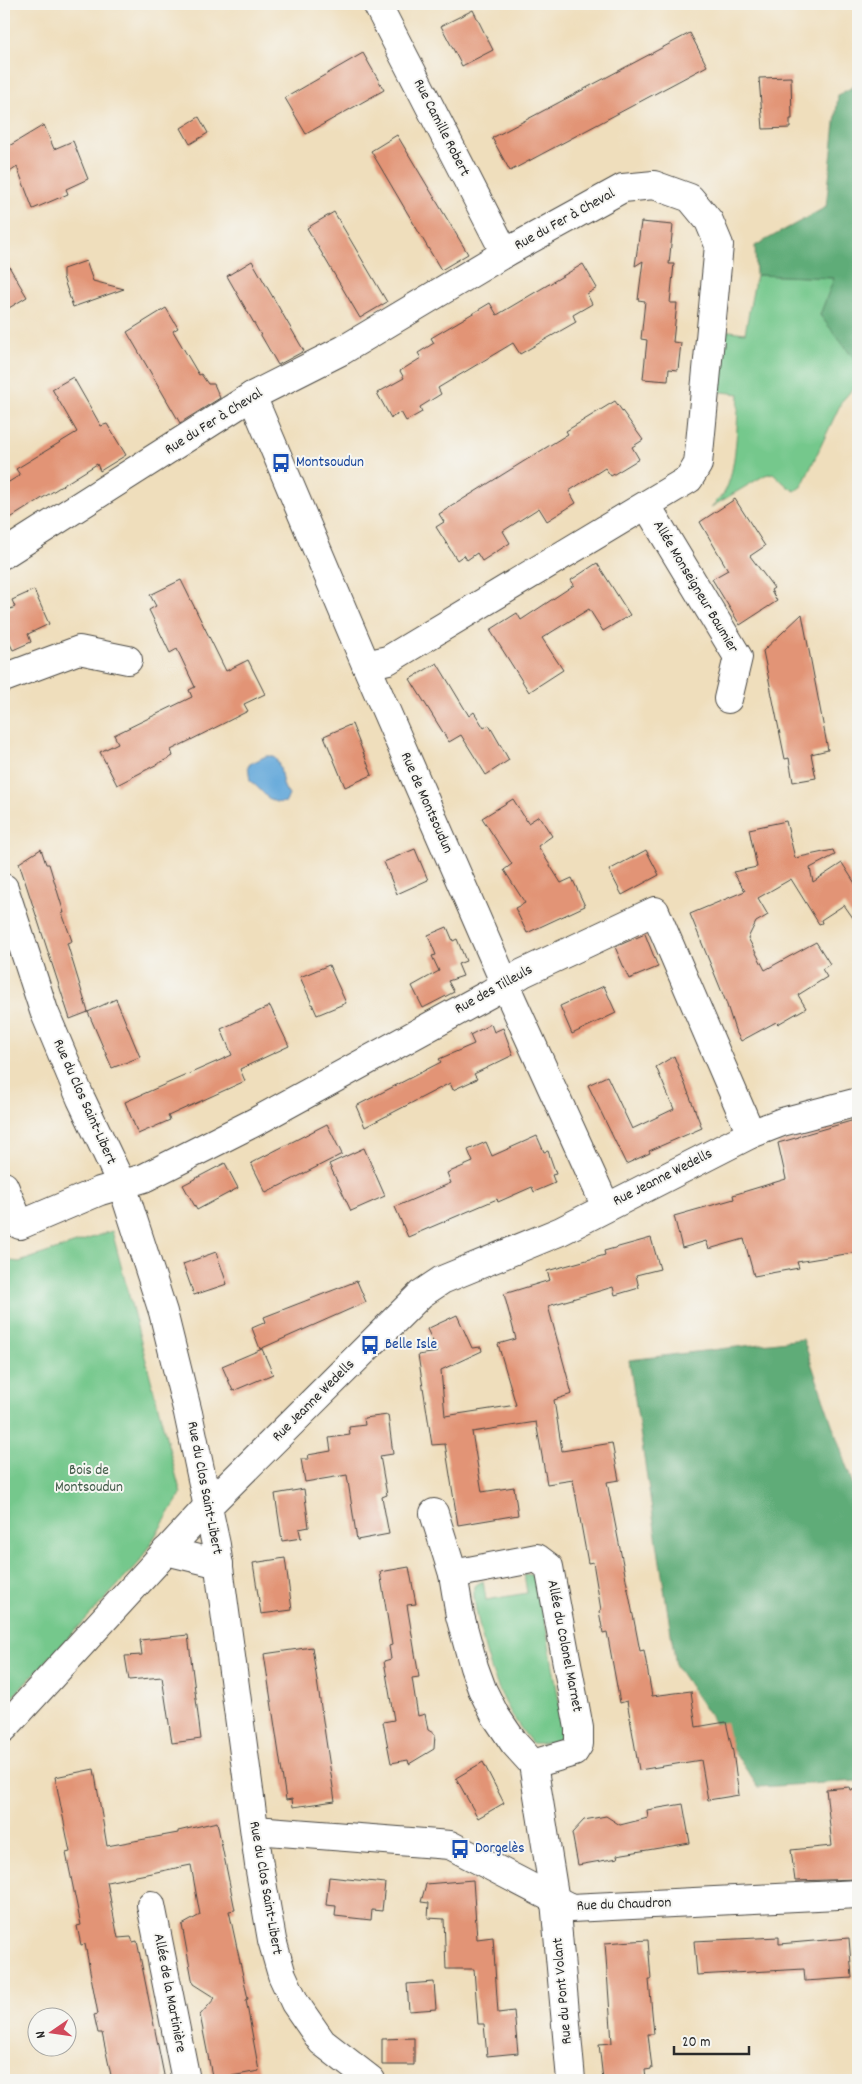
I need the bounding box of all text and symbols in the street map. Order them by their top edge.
street label: Rue Camille Robert [407,75,475,181]
street label: Rue du Fer à Cheval [511,183,620,257]
street label: Rue du Fer à Cheval [161,383,268,461]
bus stop icon: Montsoudun [270,452,292,474]
place label: Montsoudun [296,452,364,474]
street label: Allée Monseigneur Baumier [647,516,744,658]
street label: Rue de Montsoudun [394,749,458,857]
street label: Rue des Tilleuls [451,960,537,1020]
street label: Rue du Clos Saint-Libert [46,1036,122,1169]
street label: Rue Jeanne Wedells [609,1143,717,1213]
bus stop icon: Belle Isle [359,1334,381,1356]
place label: Belle Isle [385,1334,437,1356]
street label: Rue Jeanne Wedells [268,1355,360,1447]
street label: Rue du Clos Saint-Libert [180,1420,228,1557]
park label: Bois de Montsoudun [55,1460,123,1499]
street label: Allée du Colonel Marnet [540,1578,588,1714]
street label: Rue du Clos Saint-Libert [242,1820,288,1957]
bus stop icon: Dorgelès [449,1838,471,1860]
place label: Dorgelès [475,1838,525,1860]
street label: Rue du Chaudron [576,1892,672,1918]
street label: Allée de la Martinière [147,1932,191,2055]
street label: Rue du Pont Volant [547,1936,579,2045]
north arrow [28,2006,78,2056]
scale bar [674,2024,750,2056]
text: N [31,2029,52,2040]
text: 20 m [682,2032,710,2054]

